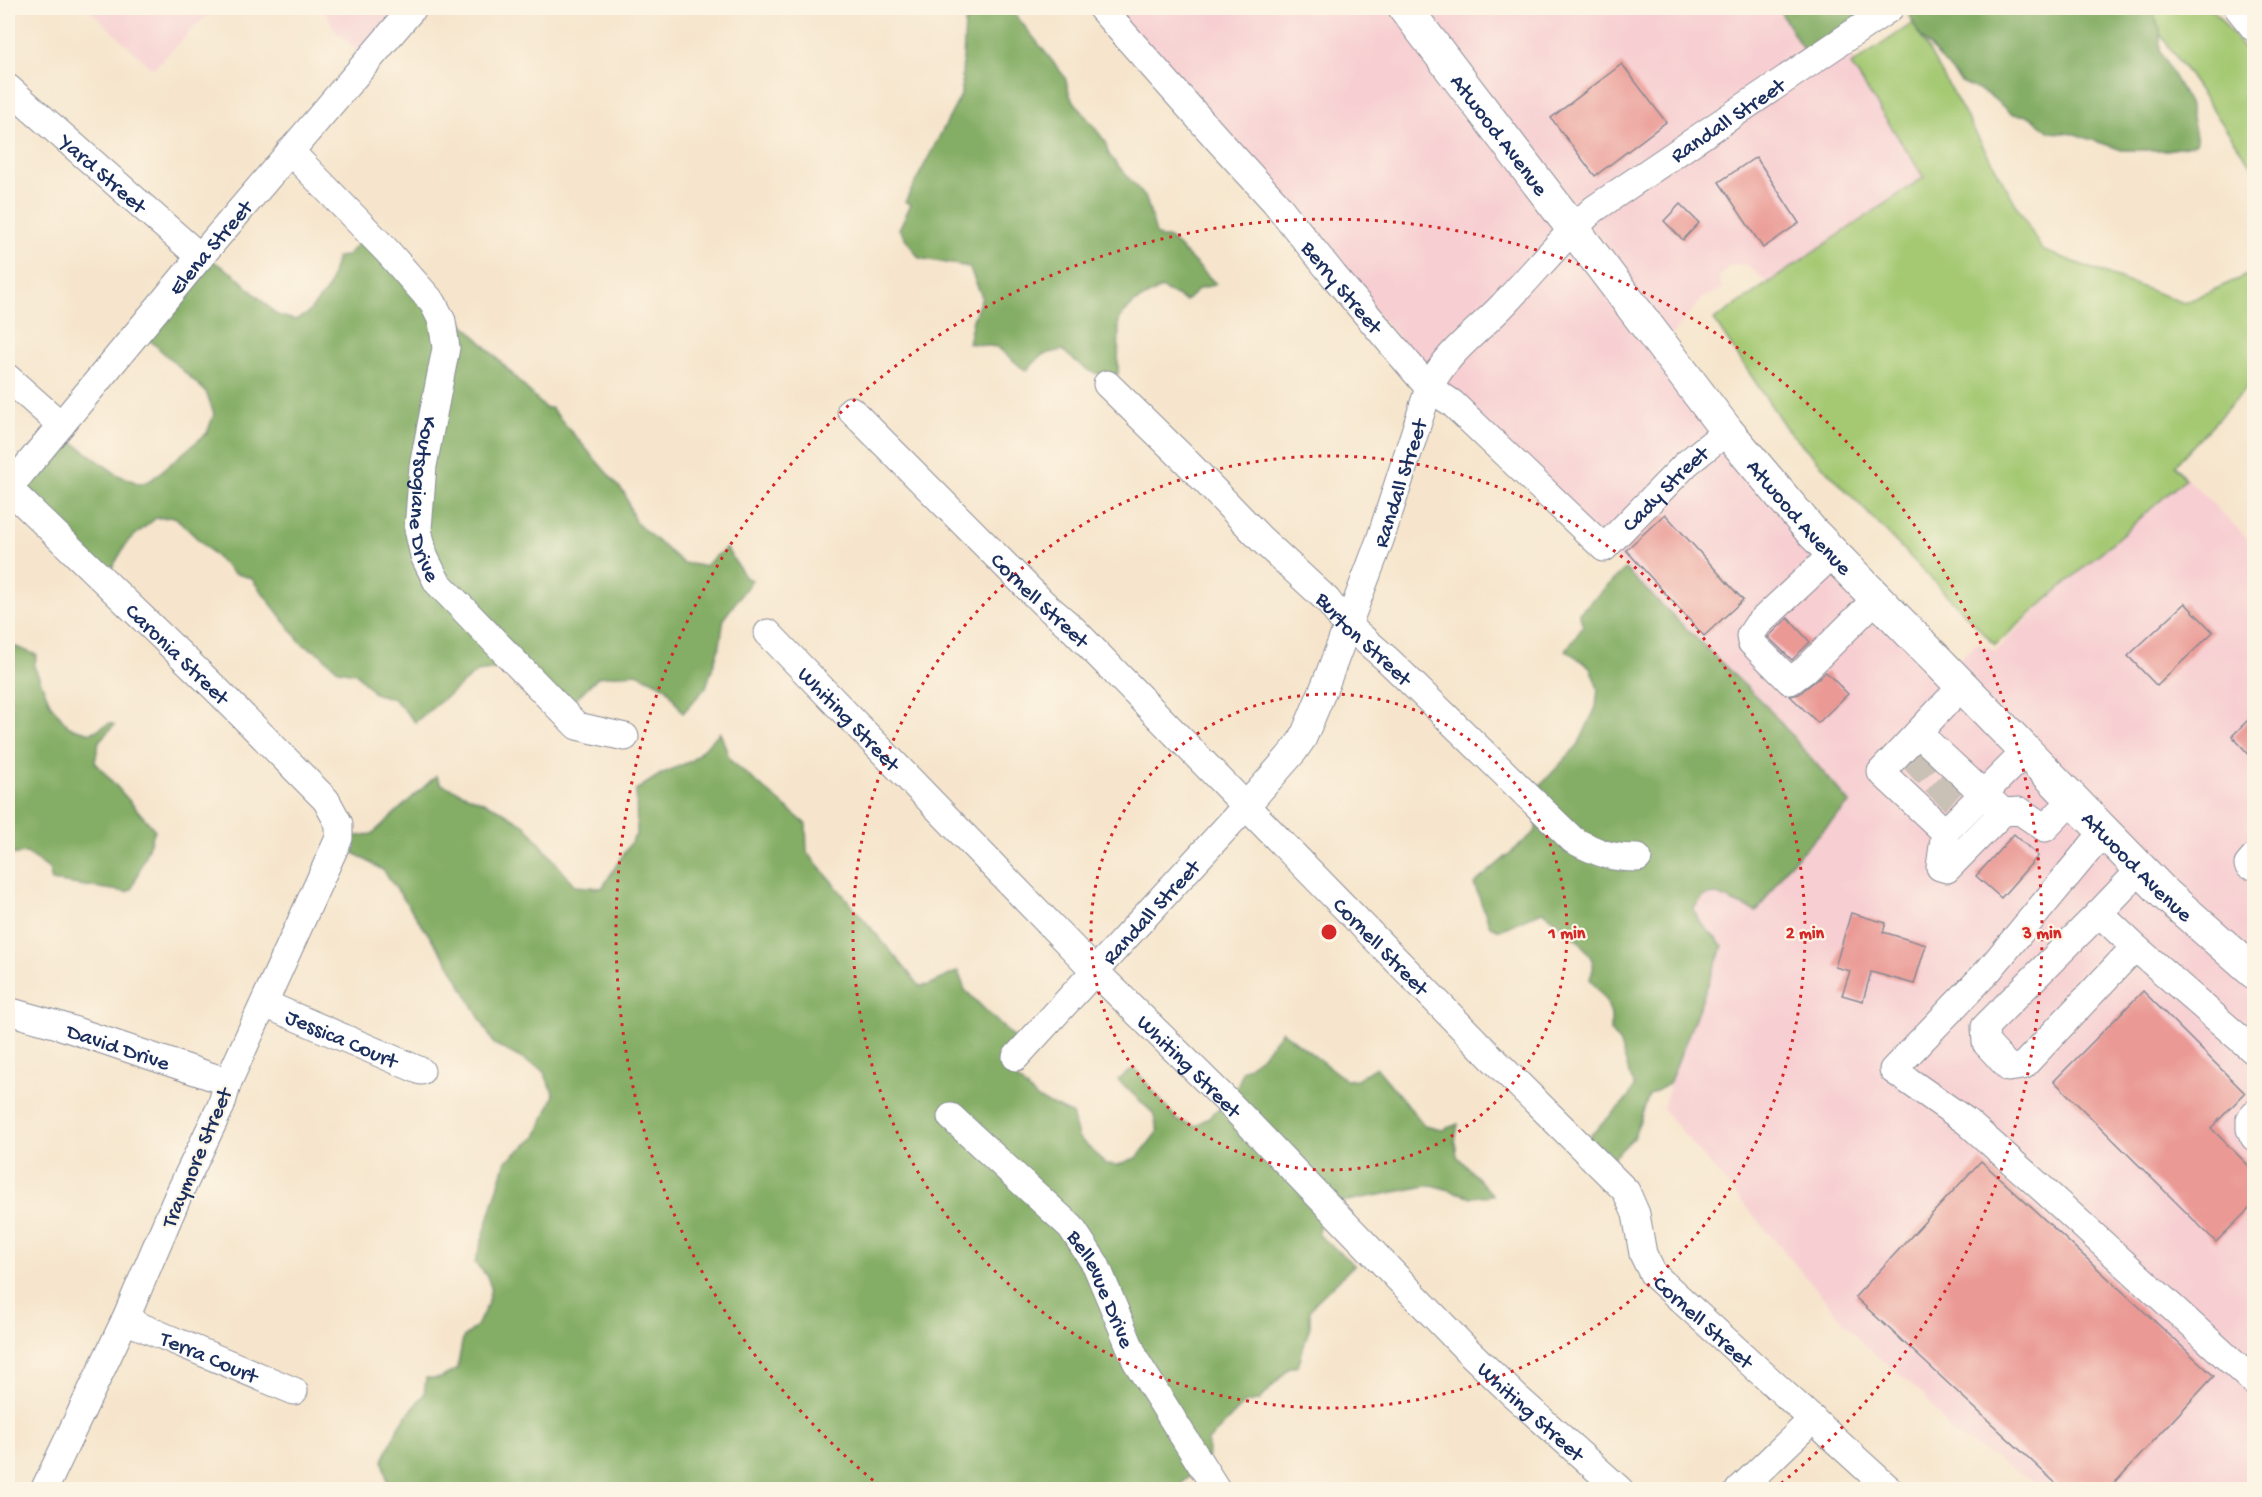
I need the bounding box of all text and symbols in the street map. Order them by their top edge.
street label: Atwood Avenue [1443,70,1553,203]
street label: Randall Street [1667,73,1793,170]
street label: Yard Street [51,129,152,222]
street label: Elena Street [165,195,261,302]
street label: Berry Street [1293,236,1388,342]
street label: Koutsogiane Drive [401,414,444,588]
street label: Randall Street [1369,415,1436,552]
street label: Cady Street [1618,441,1717,539]
street label: Atwood Avenue [1739,455,1856,583]
street label: Cornell Street [983,549,1094,656]
street label: Burton Street [1309,587,1417,694]
street label: Caronia Street [118,599,234,713]
street label: Whiting Street [791,663,905,780]
street label: Atwood Avenue [2074,807,2197,929]
street label: Randall Street [1098,854,1209,972]
street label: Cornell Street [1325,894,1434,1004]
centre of rings [1319,922,1339,942]
text: 1 min [1548,924,1586,945]
text: 2 min [1786,924,1825,945]
text: 3 min [2022,924,2062,945]
street label: Jessica Court [281,1005,402,1077]
street label: Whiting Street [1130,1011,1246,1126]
street label: David Drive [61,1019,173,1079]
street label: Traymore Street [157,1083,241,1234]
street label: Bellevue Drive [1059,1225,1138,1353]
street label: Cornell Street [1646,1272,1759,1377]
street label: Terra Court [154,1327,263,1392]
street label: Whiting Street [1470,1358,1590,1470]

